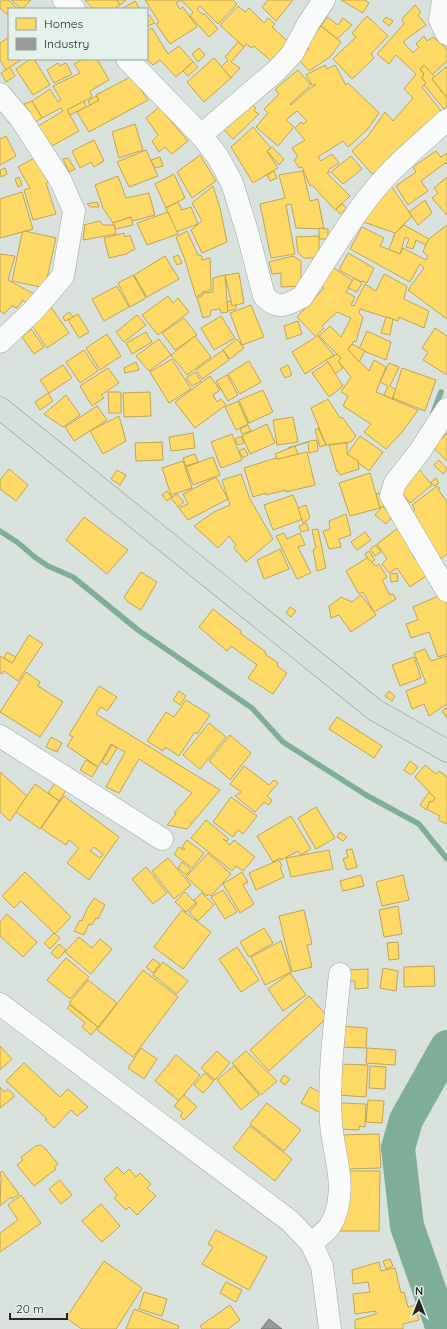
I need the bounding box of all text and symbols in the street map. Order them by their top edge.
legend [8,8,148,60]
text: Homes [44,16,84,31]
text: Industry [44,36,89,51]
north arrow [399,1281,439,1321]
text: N [415,1284,423,1298]
scale bar [10,1295,67,1321]
text: 20 m [16,1301,44,1316]

